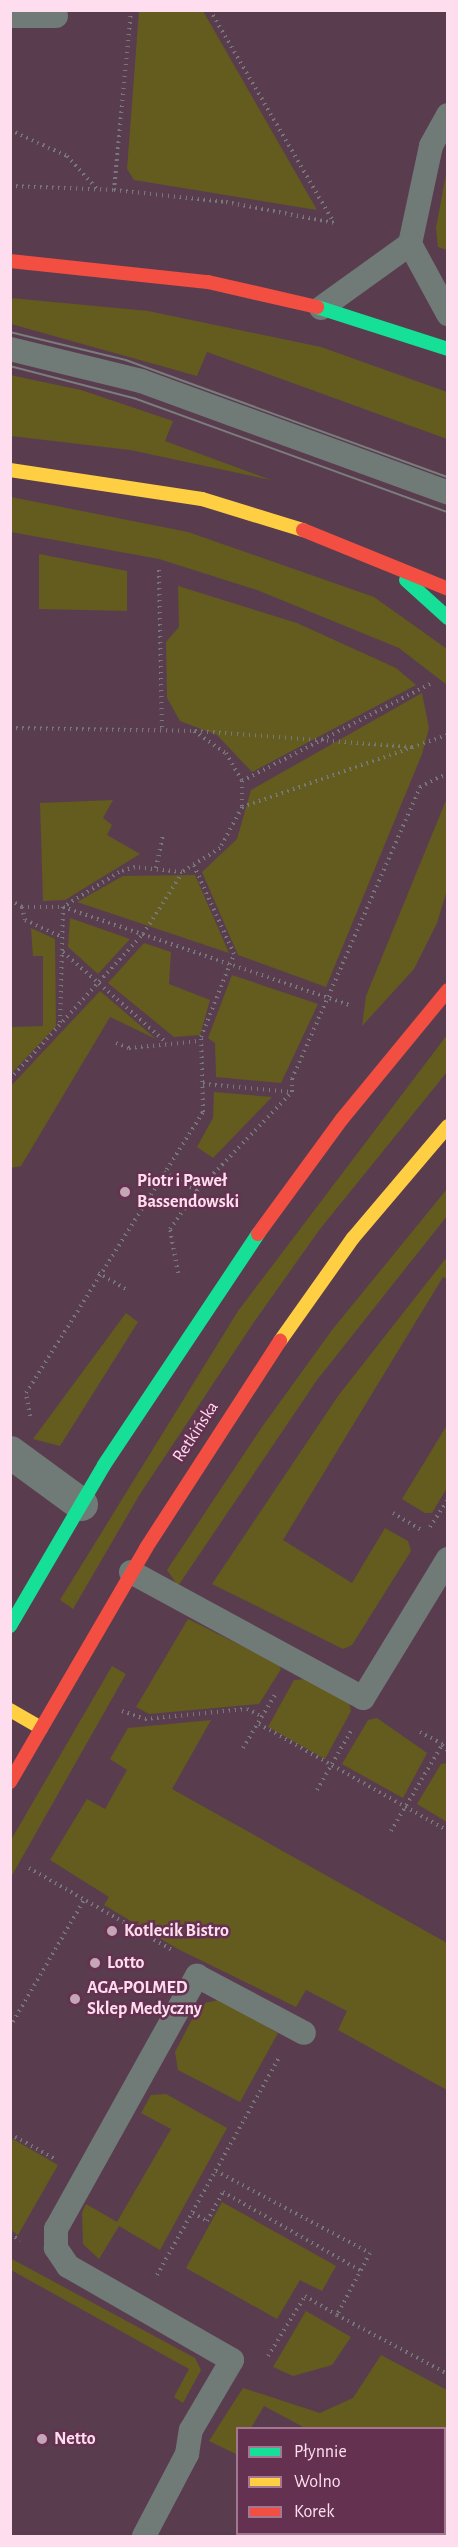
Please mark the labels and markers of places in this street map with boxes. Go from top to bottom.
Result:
place label: Piotr i Paweł Bassendowski [137,1171,239,1214]
marker: Piotr i Paweł Bassendowski [118,1185,132,1199]
place label: Kotlecik Bistro [124,1920,229,1942]
marker: Kotlecik Bistro [105,1924,119,1938]
place label: Lotto [107,1952,144,1974]
marker: Lotto [88,1956,102,1970]
place label: AGA-POLMED Sklep Medyczny [87,1978,202,2020]
marker: AGA-POLMED Sklep Medyczny [68,1992,82,2006]
place label: Netto [54,2428,96,2450]
marker: Netto [35,2432,49,2446]

